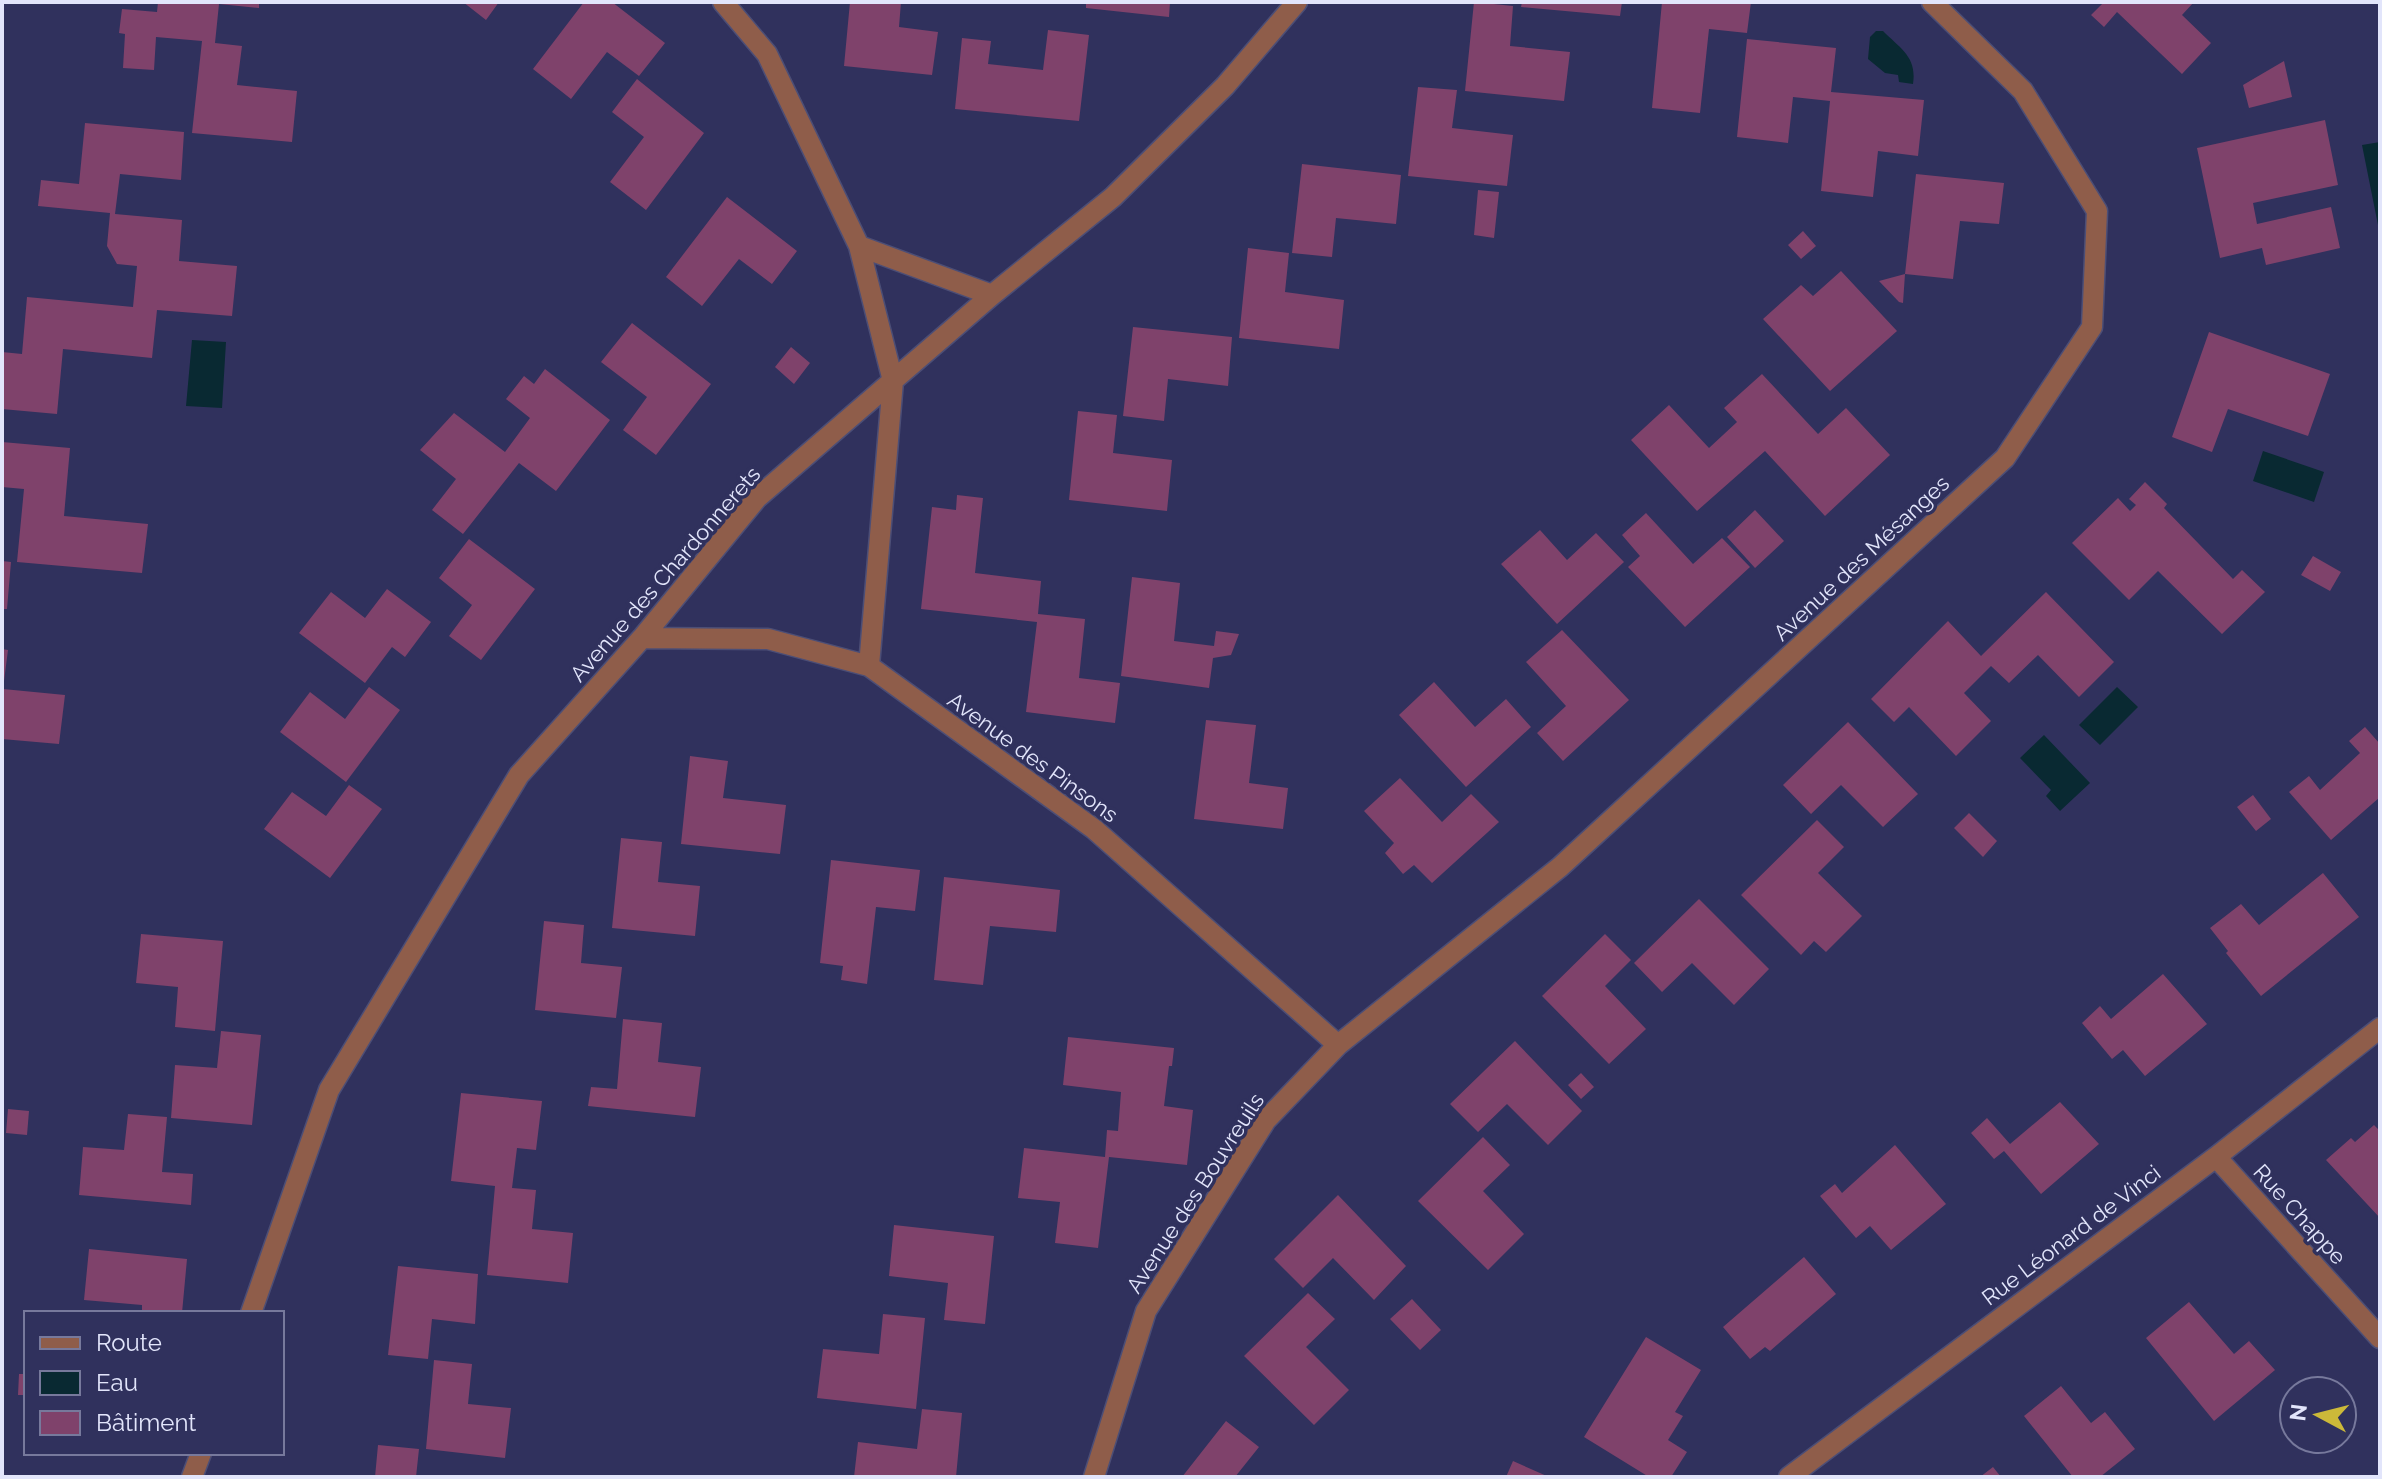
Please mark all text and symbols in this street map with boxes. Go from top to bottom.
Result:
street label: Avenue des Chardonnerets [564,461,766,687]
street label: Avenue des Mésanges [1768,470,1954,646]
street label: Avenue des Pinsons [943,686,1123,828]
street label: Avenue des Bouvreuils [1121,1088,1269,1298]
street label: Rue Léonard de Vinci [1977,1159,2165,1311]
street label: Rue Chappe [2248,1159,2352,1269]
legend [24,1311,284,1455]
text: Route [96,1328,162,1357]
text: Eau [96,1368,138,1397]
north arrow [2278,1375,2358,1455]
text: N [2284,1403,2312,1422]
text: Bâtiment [96,1408,196,1437]

